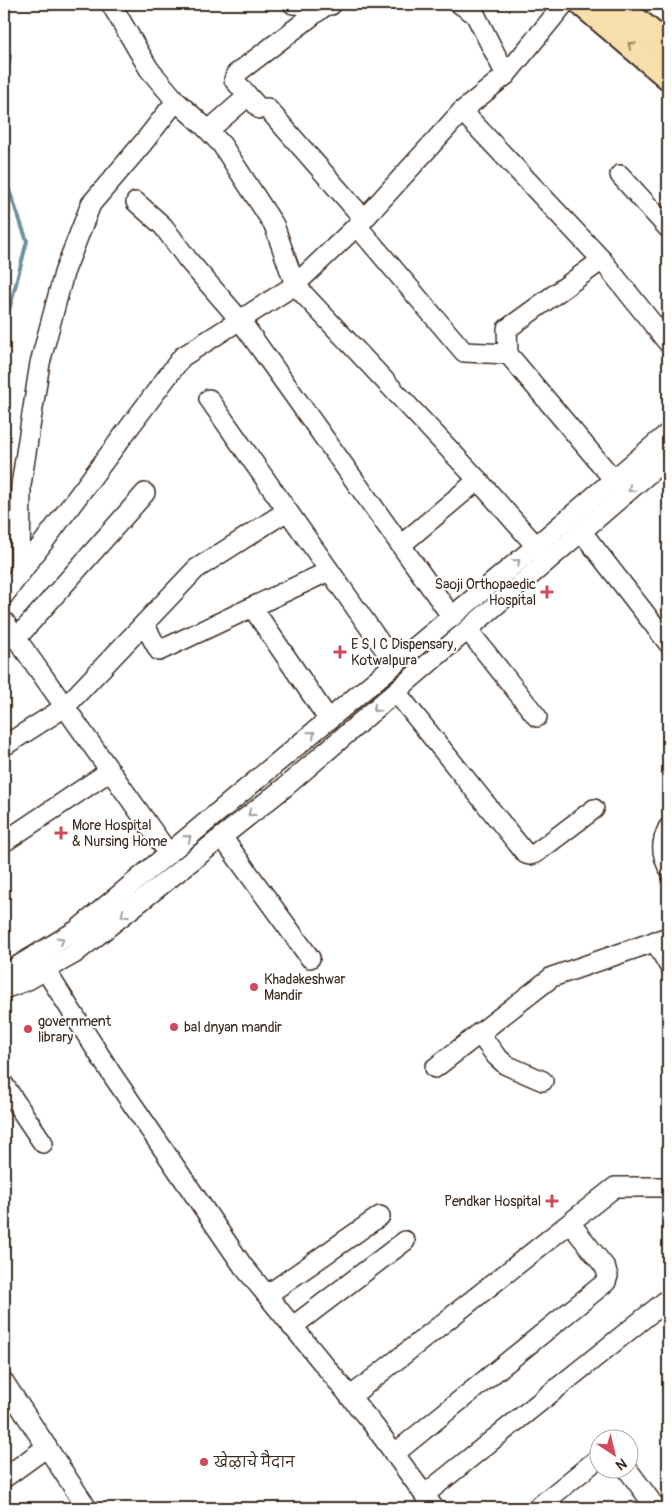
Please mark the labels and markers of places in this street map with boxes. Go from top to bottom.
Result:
place label: Saoji Orthopaedic Hospital [435,576,536,609]
marker: Saoji Orthopaedic Hospital [540,585,554,599]
place label: E S I C Dispensary, Kotwalpura [351,636,457,669]
marker: E S I C Dispensary, Kotwalpura [333,645,347,659]
place label: More Hospital & Nursing Home [72,817,167,850]
marker: More Hospital & Nursing Home [54,826,68,840]
place label: Khadakeshwar Mandir [264,971,345,1004]
marker: Khadakeshwar Mandir [248,981,260,993]
place label: government library [38,1013,112,1046]
place label: bal dnyan mandir [184,1019,282,1036]
marker: bal dnyan mandir [168,1021,180,1033]
marker: government library [22,1023,34,1035]
place label: Pendkar Hospital [444,1193,541,1210]
marker: Pendkar Hospital [545,1194,559,1208]
place label: खेऴाचे मैदान [213,1449,295,1471]
marker: खेऴाचे मैदान [198,1456,210,1468]

